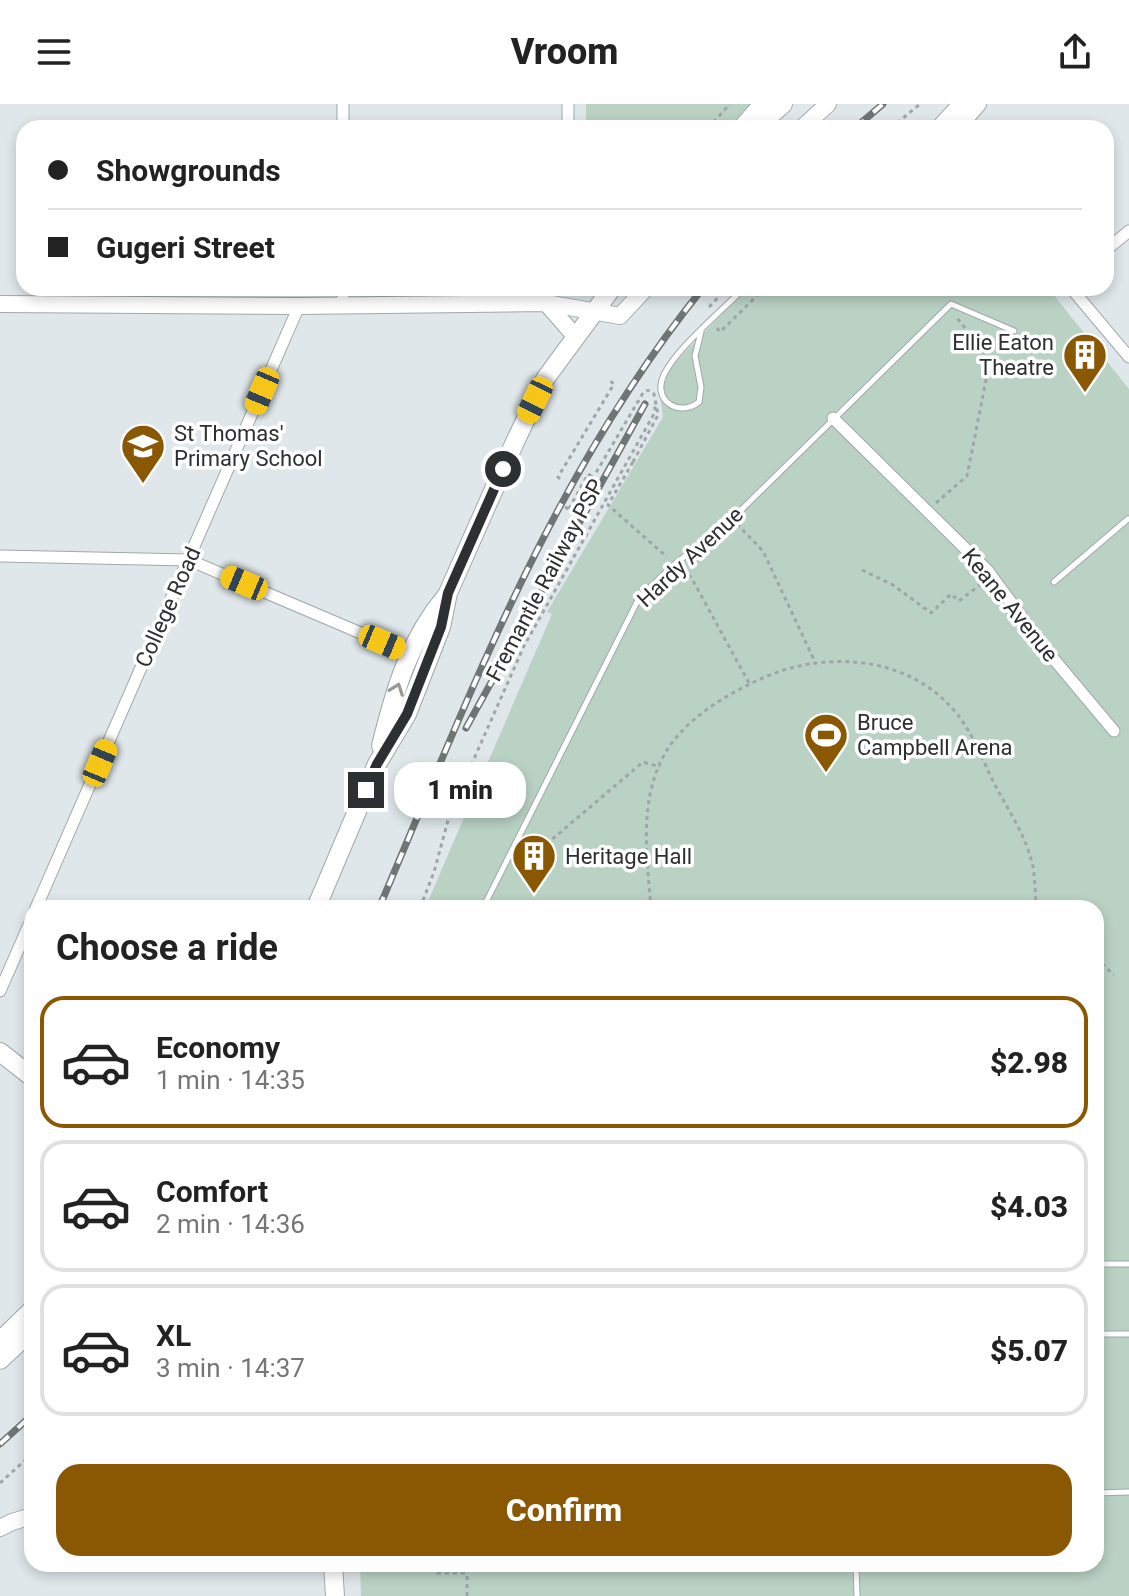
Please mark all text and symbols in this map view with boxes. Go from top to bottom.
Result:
icon: menu [32,30,76,74]
icon: share [1053,30,1097,74]
text: Vroom [511,31,618,73]
text: Showgrounds [96,153,281,188]
text: Gugeri Street [96,230,275,265]
place label: Ellie Eaton Theatre [952,330,1054,380]
building icon: Ellie Eaton Theatre [1061,331,1109,394]
car [242,364,282,418]
car [514,373,556,427]
place label: St Thomas' Primary School [174,421,323,471]
school or university icon: St Thomas' Primary School [119,422,167,485]
route start [485,451,521,487]
street label: Fremantle Railway PSP [481,475,609,685]
street label: Hardy Avenue [632,502,748,612]
street label: College Road [130,543,206,671]
street label: Keane Avenue [957,543,1063,667]
car [217,563,271,603]
car [355,622,409,662]
one-way arrow [388,682,404,696]
place label: Bruce Campbell Arena [857,710,1013,760]
sports icon: Bruce Campbell Arena [802,711,850,774]
car [80,736,120,790]
callout: 1 min [394,762,526,818]
route end [348,772,384,808]
text: 1 min [427,775,493,805]
building icon: Heritage Hall [510,832,558,895]
place label: Heritage Hall [565,844,692,869]
text: Choose a ride [56,927,278,969]
icon: car [60,1026,132,1098]
text: Economy [156,1030,280,1065]
text: $2.98 [990,1045,1068,1080]
text: 1 min · 14:35 [156,1065,305,1095]
icon: car [60,1170,132,1242]
text: Comfort [156,1174,268,1209]
text: $4.03 [990,1189,1068,1224]
text: 2 min · 14:36 [156,1209,305,1239]
icon: car [60,1314,132,1386]
text: XL [156,1318,191,1353]
text: $5.07 [990,1333,1068,1368]
text: 3 min · 14:37 [156,1353,305,1383]
button: Confirm [56,1464,1072,1556]

